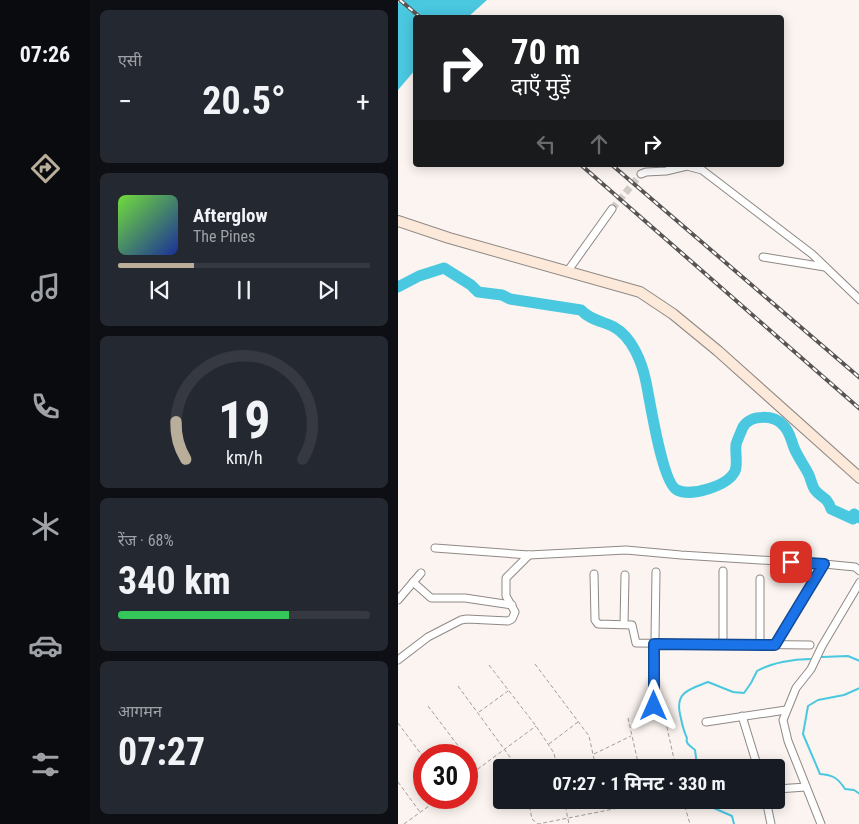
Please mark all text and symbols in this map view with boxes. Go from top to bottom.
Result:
text: 70 m [511,32,580,73]
icon: right [428,35,493,100]
text: 07:26 [20,42,70,67]
text: एसी [118,51,142,70]
text: दाएँ मुड़ें [511,74,571,99]
text: 20.5° [202,79,286,123]
text: − [118,85,132,118]
text: + [356,85,370,118]
icon: left [532,130,560,158]
icon: ahead [585,130,613,158]
icon: right [638,130,666,158]
icon: directions [28,151,63,186]
text: Afterglow [193,204,267,227]
text: The Pines [193,227,255,246]
icon: music [28,270,63,305]
icon: previous [146,276,174,304]
icon: pause [230,276,258,304]
icon: next [314,276,342,304]
icon: phone [28,389,63,424]
text: 19 [218,390,270,451]
text: km/h [226,447,262,468]
icon: climate [28,509,63,544]
text: रेंज · 68% [118,531,174,550]
pin [770,541,812,583]
icon: arrive [777,548,805,576]
text: 340 km [118,559,231,603]
icon: car [28,628,63,663]
position arrow [627,679,679,731]
text: आगमन [118,702,162,721]
text: 07:27 [118,730,205,774]
speed limit sign: 30 [413,744,478,809]
icon: filters [28,747,63,782]
text: 07:27 · 1 मिनट · 330 m [552,772,726,795]

